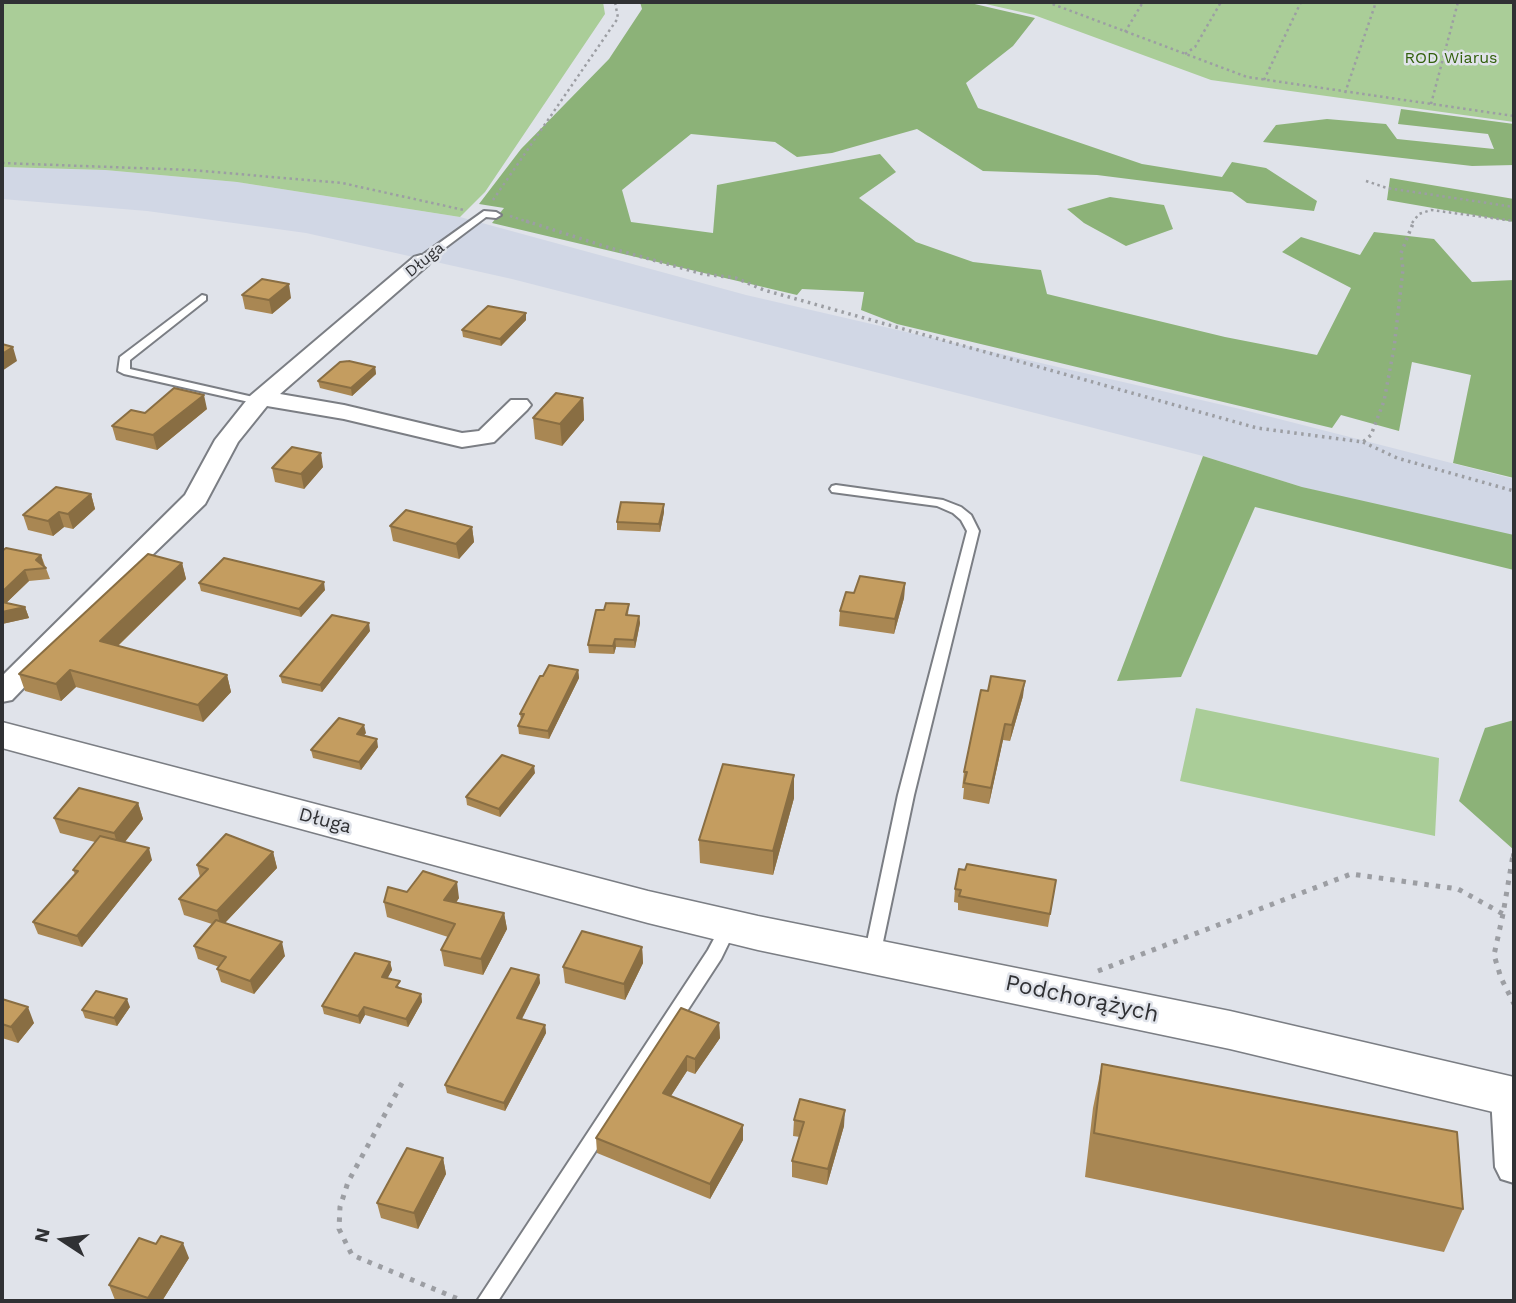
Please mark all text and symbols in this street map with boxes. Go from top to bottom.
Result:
park label: ROD Wiarus [1404,48,1498,68]
street label: Długa [402,238,448,282]
street label: Długa [296,803,354,839]
street label: Podchorążych [1003,969,1161,1029]
north arrow [28,1205,98,1275]
text: N [29,1226,55,1245]

